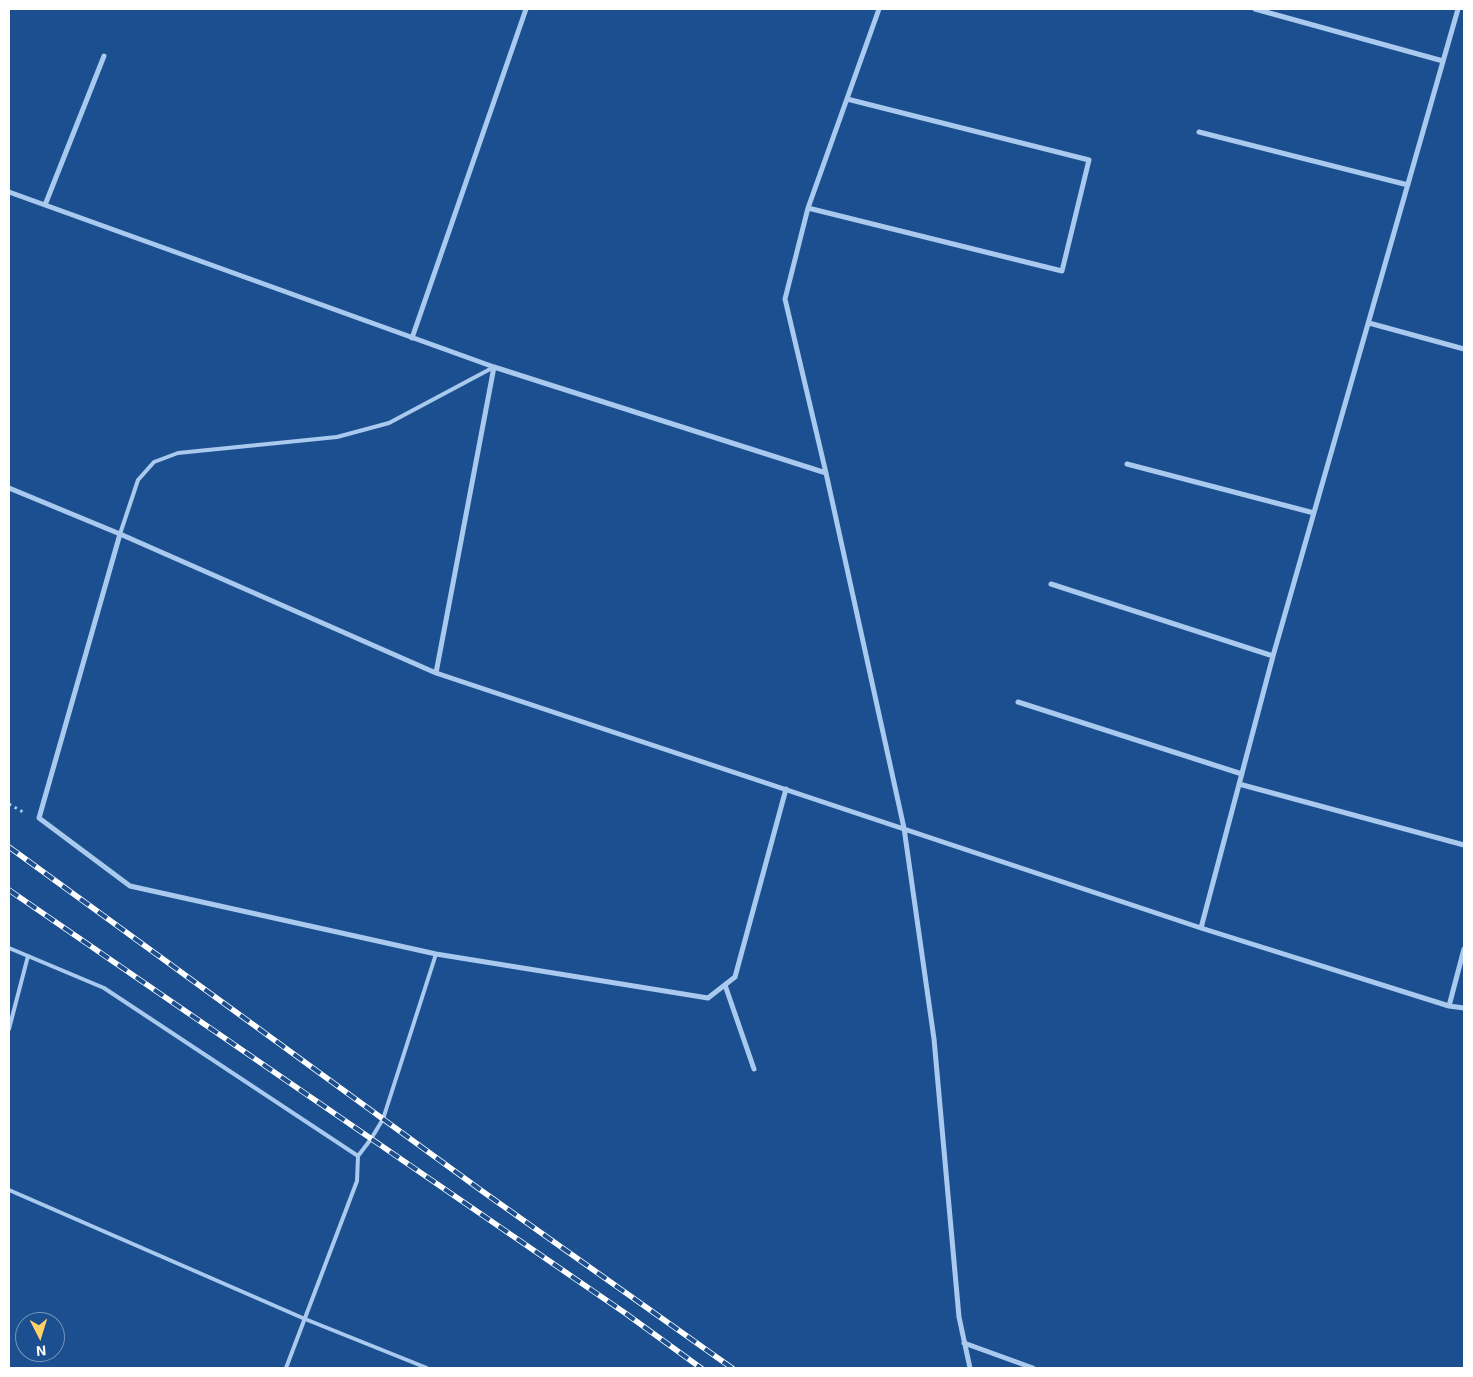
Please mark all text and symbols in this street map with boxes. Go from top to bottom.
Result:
north arrow [15,1312,65,1362]
text: N [35,1343,47,1360]

